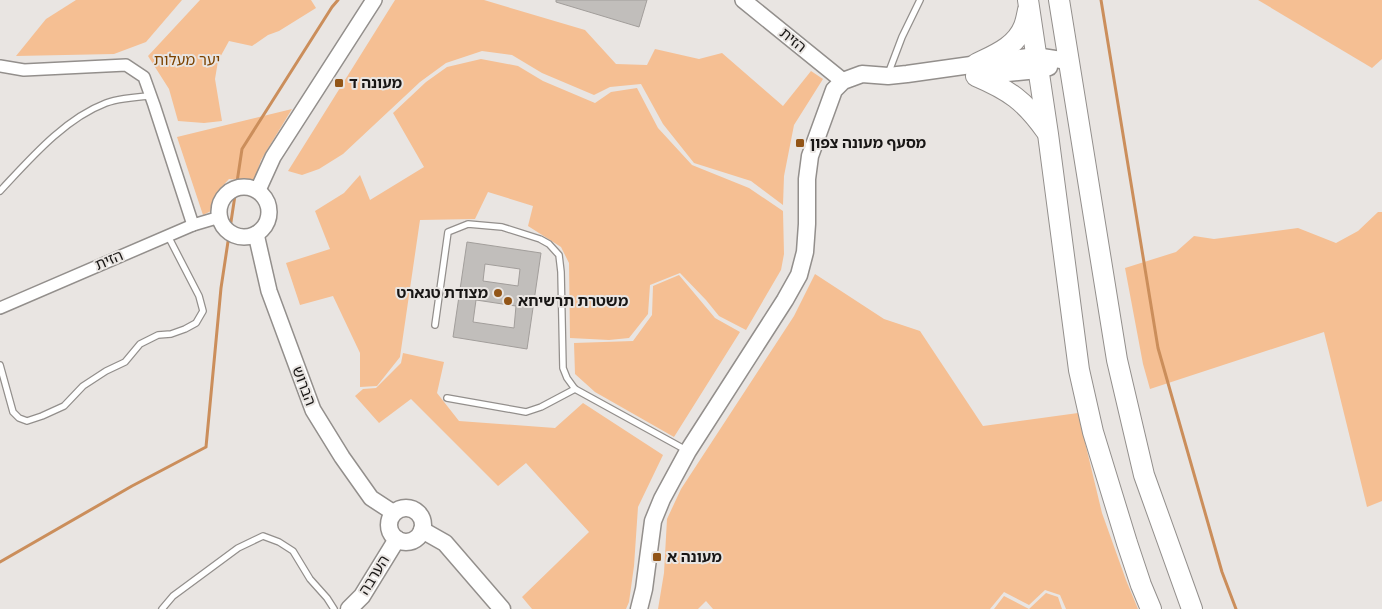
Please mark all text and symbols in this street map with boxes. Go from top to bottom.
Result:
street label: הזית [776,24,810,56]
park label: יער מעלות [154,51,220,69]
place label: מעונה ד [349,74,403,92]
marker: מעונה ד [333,77,345,89]
place label: מסעף מעונה צפון [810,134,927,152]
marker: מסעף מעונה צפון [794,137,806,149]
street label: הזית [92,246,126,274]
place label: מצודת טגארט [397,284,488,302]
marker: מצודת טגארט [492,287,504,299]
place label: משטרת תרשיחא [518,292,629,310]
marker: משטרת תרשיחא [502,295,514,307]
street label: הברוש [288,364,320,408]
place label: מעונה א [667,548,722,566]
marker: מעונה א [651,551,663,563]
street label: הערבה [355,552,393,598]

